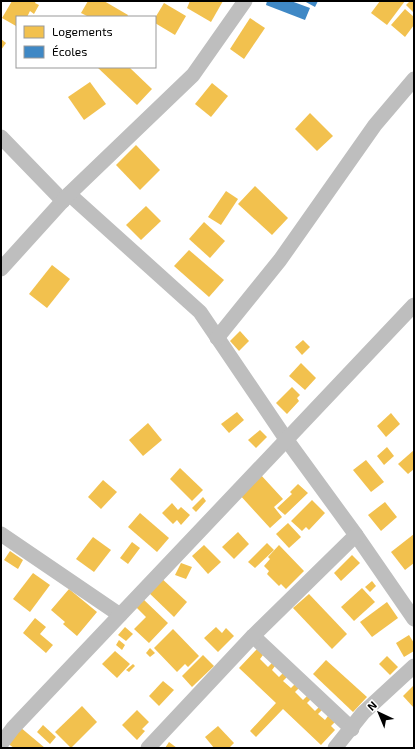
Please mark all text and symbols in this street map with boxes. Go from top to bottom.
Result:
legend [16,16,156,68]
text: Logements [52,24,113,38]
text: Écoles [52,44,87,58]
north arrow [359,693,399,733]
text: N [364,698,379,713]

